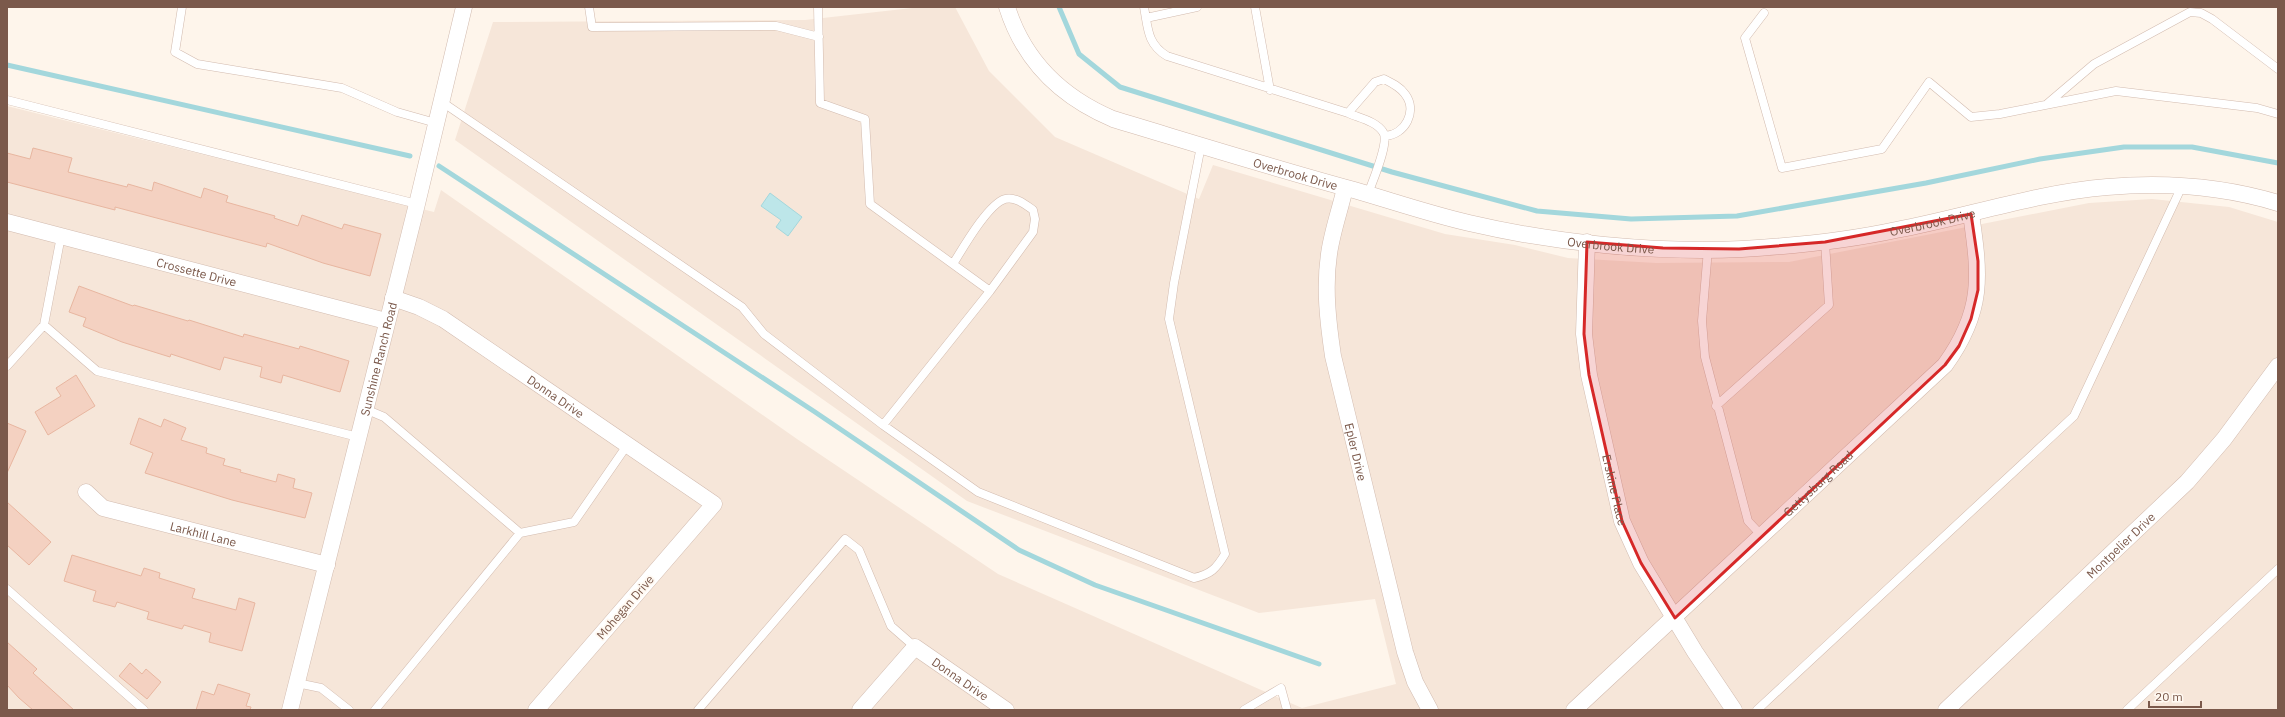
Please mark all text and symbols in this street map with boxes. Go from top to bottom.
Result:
street label: Overbrook Drive [1252,154,1340,193]
street label: Overbrook Drive [1888,205,1977,239]
street label: Overbrook Drive [1566,233,1655,256]
street label: Crossette Drive [155,254,239,289]
street label: Sunshine Ranch Road [357,300,400,417]
street label: Donna Drive [525,371,588,421]
street label: Epler Drive [1342,421,1371,483]
street label: Gettysburg Road [1780,447,1856,519]
street label: Erskine Place [1600,453,1631,528]
street label: Montpelier Drive [2083,509,2158,581]
street label: Larkhill Lane [169,518,239,549]
street label: Mohegan Drive [593,572,657,642]
street label: Donna Drive [929,654,992,704]
scale bar [2149,683,2201,709]
text: 20 m [2155,689,2183,704]

